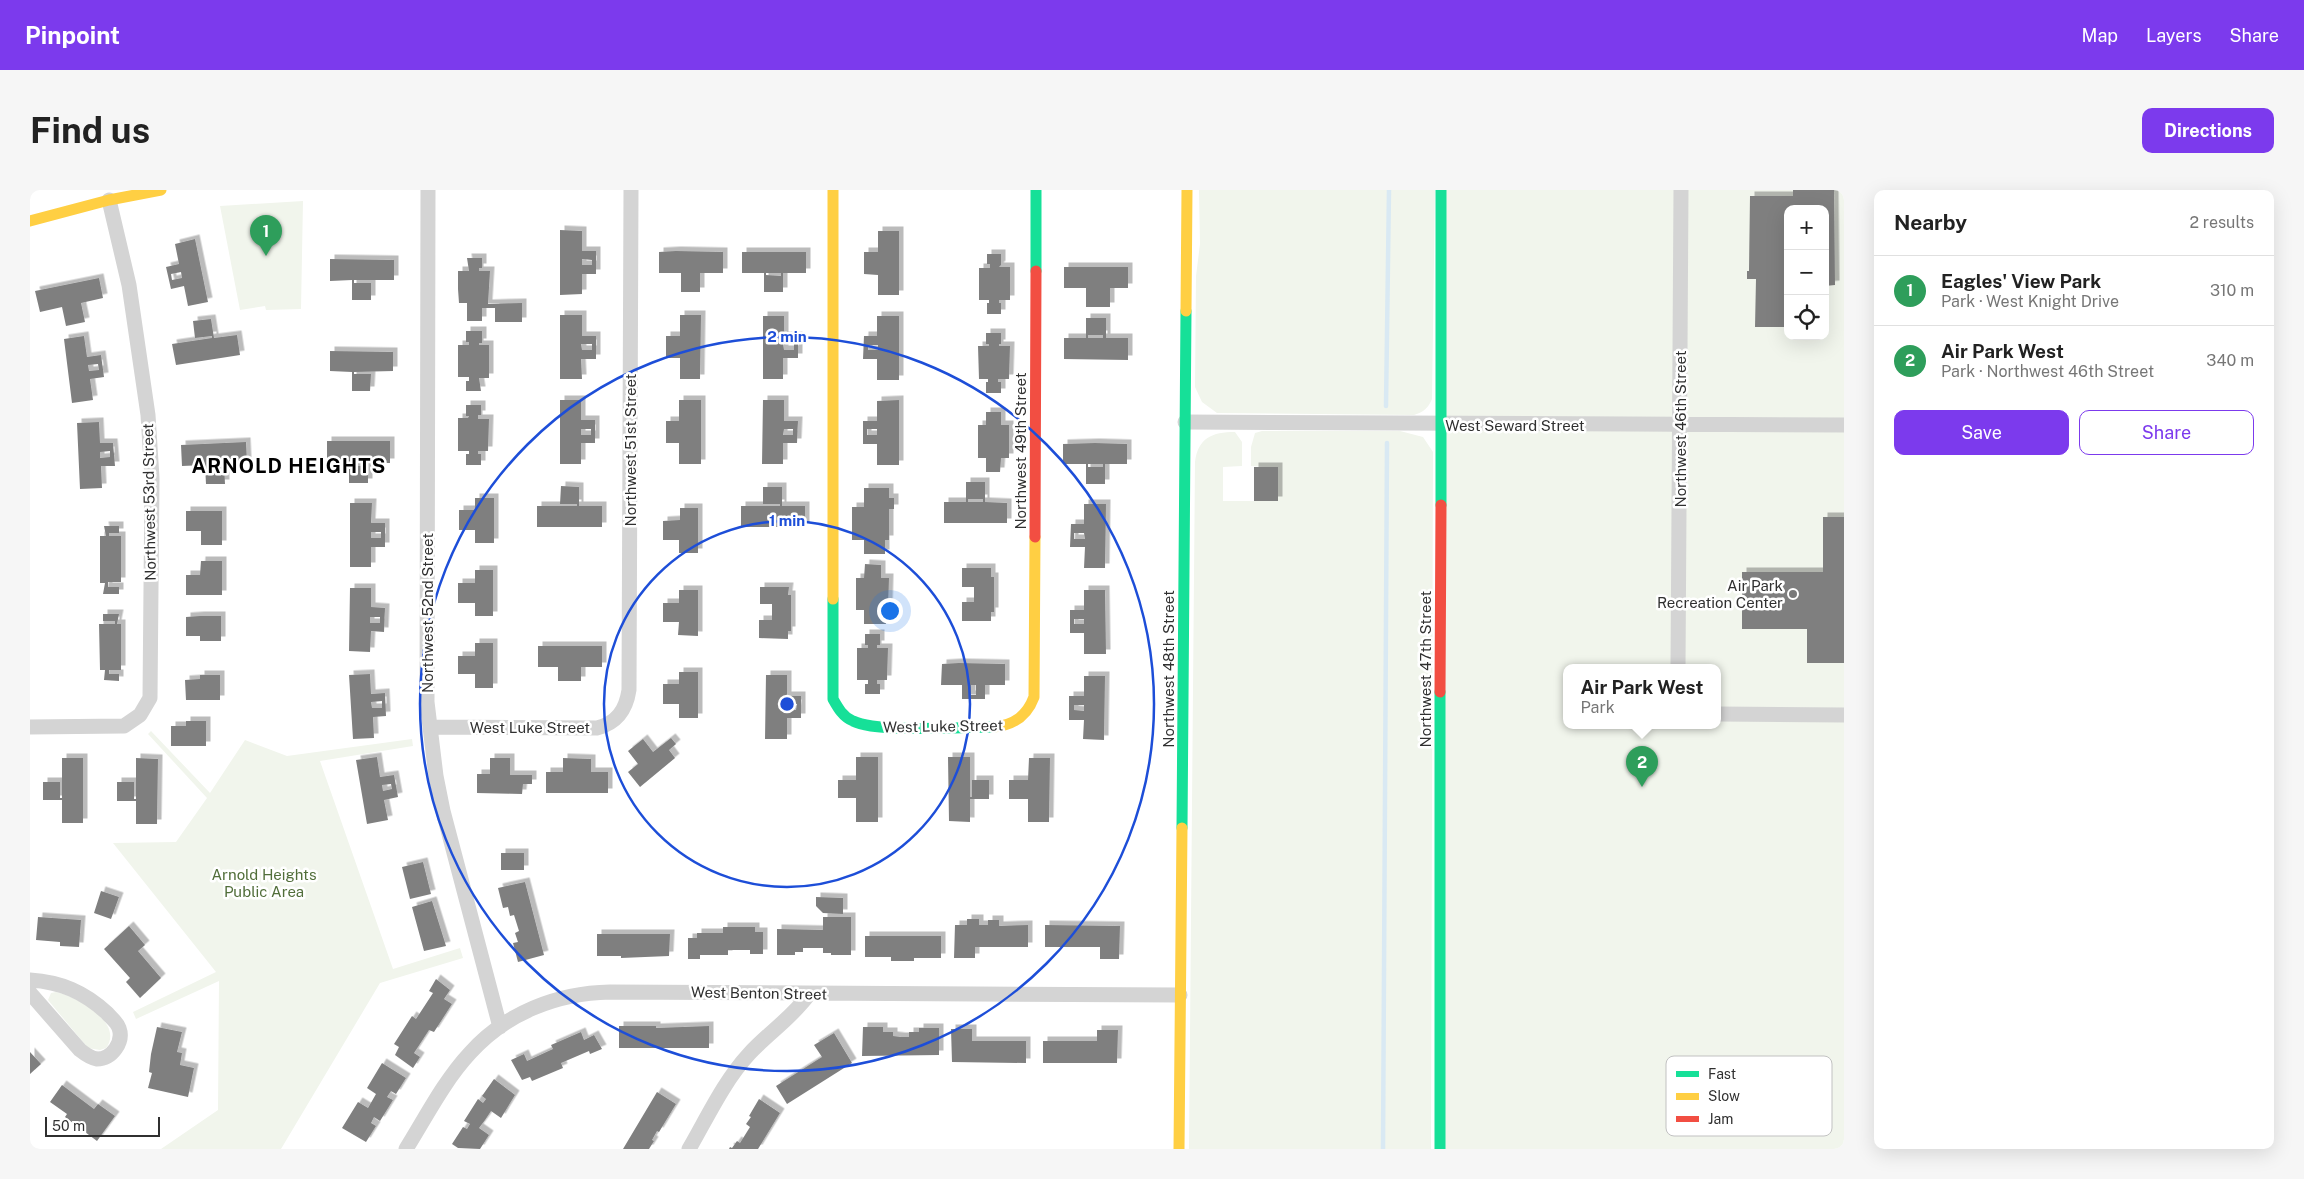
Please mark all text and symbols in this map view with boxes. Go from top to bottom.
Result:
text: Pinpoint [25,21,120,49]
text: Map [2082,25,2118,46]
text: Layers [2146,25,2202,46]
text: Share [2230,25,2279,46]
button: Directions [2142,108,2274,153]
text: Find us [30,110,150,151]
map controls [1784,205,1829,340]
button: + [1784,205,1829,250]
text: Nearby [1894,210,1967,235]
text: 2 results [2189,213,2254,232]
pin: 1 [250,215,282,256]
button: − [1784,250,1829,295]
text: Eagles' View Park [1941,270,2101,292]
text: 1 [1907,281,1913,300]
text: 310 m [2210,281,2254,300]
text: Park · West Knight Drive [1941,292,2119,311]
button: locate [1784,295,1829,340]
text: 2 min [767,328,807,345]
text: Air Park West [1941,340,2064,362]
street label: Northwest 46th Street [1672,350,1689,508]
text: 2 [1905,351,1915,370]
text: 340 m [2206,351,2254,370]
text: Park · Northwest 46th Street [1941,362,2154,381]
street label: Northwest 49th Street [1012,372,1029,530]
street label: Northwest 51st Street [622,373,639,526]
button: Save [1894,410,2069,455]
button: Share [2079,410,2254,455]
street label: West Seward Street [1445,417,1585,434]
street label: Northwest 53rd Street [139,423,159,581]
district label: ARNOLD HEIGHTS [192,454,386,478]
text: 1 min [769,512,805,529]
street label: Northwest 52nd Street [419,533,436,693]
place label: Air Park Recreation Center [1657,577,1783,611]
marker: Air Park Recreation Center [1787,588,1799,600]
street label: Northwest 48th Street [1160,590,1177,748]
street label: Northwest 47th Street [1417,590,1434,747]
your location [877,598,903,624]
popup [1563,664,1721,729]
text: Air Park West [1581,676,1703,698]
centre of rings [778,695,796,713]
text: Park [1581,698,1615,717]
street label: West Luke Street [883,716,1003,736]
street label: West Luke Street [470,719,590,736]
pin: 2 [1626,746,1658,787]
park label: Arnold Heights Public Area [211,866,317,900]
street label: West Benton Street [691,983,827,1003]
legend [1666,1056,1832,1136]
text: Fast [1708,1066,1736,1082]
text: Slow [1708,1088,1740,1104]
text: Jam [1708,1111,1733,1127]
scale bar [45,1114,160,1137]
text: 50 m [52,1118,85,1134]

